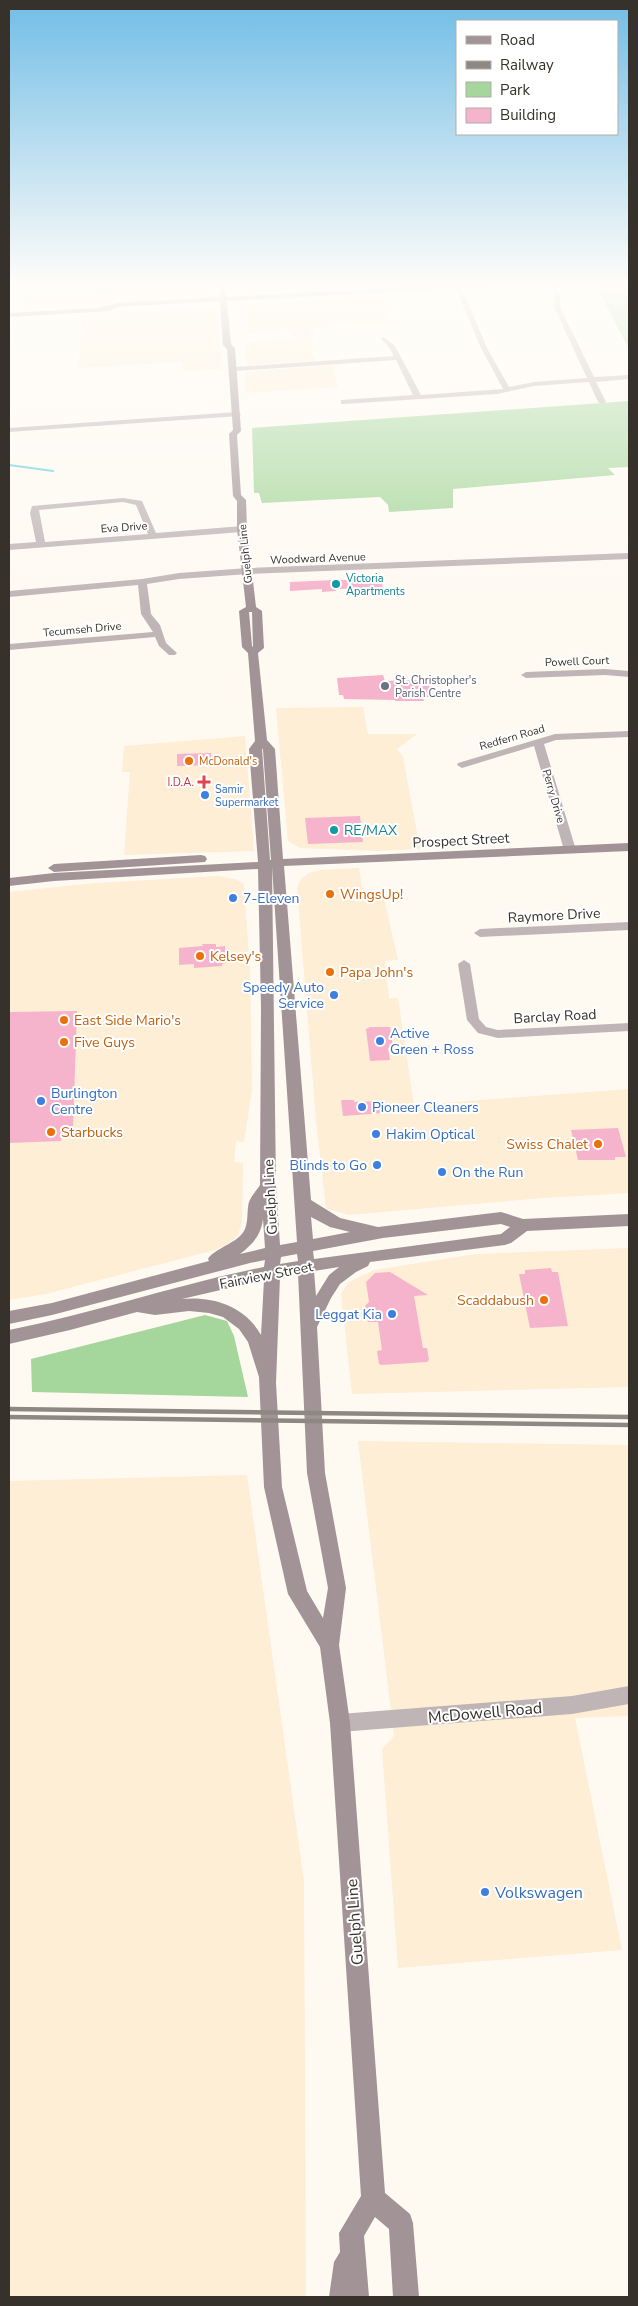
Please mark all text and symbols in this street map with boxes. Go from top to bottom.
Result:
legend [456,20,618,135]
text: Road [500,30,535,50]
text: Railway [500,55,554,75]
text: Park [500,80,530,100]
text: Building [500,105,556,125]
street label: Eva Drive [100,518,148,537]
street label: Guelph Line [235,523,256,584]
street label: Woodward Avenue [270,549,366,568]
place label: Victoria Apartments [345,571,405,599]
marker: Victoria Apartments [330,578,342,590]
street label: Tecumseh Drive [42,619,122,640]
street label: Powell Court [545,653,610,670]
place label: St. Christopher's Parish Centre [395,673,477,701]
marker: St. Christopher's Parish Centre [379,680,391,692]
street label: Redfern Road [478,721,547,754]
place label: McDonald's [199,754,257,769]
marker: McDonald's [183,755,195,767]
street label: Perry Drive [539,767,568,825]
place label: I.D.A. [167,775,194,790]
marker: I.D.A. [198,776,210,788]
place label: Samir Supermarket [215,782,279,810]
marker: Samir Supermarket [199,789,211,801]
place label: RE/MAX [344,821,397,840]
marker: RE/MAX [328,824,340,836]
street label: Prospect Street [412,828,510,853]
place label: WingsUp! [340,885,403,904]
marker: WingsUp! [324,888,336,900]
place label: 7-Eleven [243,889,299,908]
marker: 7-Eleven [227,892,239,904]
street label: Raymore Drive [507,904,601,927]
place label: Kelsey's [210,947,261,966]
marker: Kelsey's [194,950,206,962]
place label: Papa John's [340,963,413,982]
marker: Papa John's [324,966,336,978]
place label: Speedy Auto Service [243,978,324,1013]
marker: Speedy Auto Service [328,989,340,1001]
street label: Barclay Road [513,1005,597,1028]
place label: East Side Mario's [74,1011,181,1030]
marker: East Side Mario's [58,1014,70,1026]
place label: Active Green + Ross [390,1024,474,1059]
place label: Five Guys [74,1033,135,1052]
marker: Active Green + Ross [374,1035,386,1047]
marker: Five Guys [58,1036,70,1048]
place label: Burlington Centre [51,1084,117,1119]
marker: Burlington Centre [35,1095,47,1107]
place label: Pioneer Cleaners [372,1098,479,1117]
marker: Pioneer Cleaners [356,1101,368,1113]
place label: Starbucks [61,1123,123,1142]
place label: Hakim Optical [386,1125,476,1144]
marker: Starbucks [45,1126,57,1138]
marker: Hakim Optical [370,1128,382,1140]
place label: Swiss Chalet [506,1135,588,1154]
marker: Swiss Chalet [592,1138,604,1150]
place label: Blinds to Go [290,1156,367,1175]
street label: Guelph Line [259,1159,282,1235]
marker: Blinds to Go [371,1159,383,1171]
place label: On the Run [452,1163,523,1182]
marker: On the Run [436,1166,448,1178]
street label: Fairview Street [218,1257,315,1294]
place label: Scaddabush [457,1291,534,1310]
marker: Scaddabush [538,1294,550,1306]
place label: Leggat Kia [315,1305,382,1324]
marker: Leggat Kia [386,1308,398,1320]
street label: McDowell Road [427,1697,543,1729]
street label: Guelph Line [341,1878,369,1966]
place label: Volkswagen [494,1882,583,1904]
marker: Volkswagen [479,1886,491,1898]

